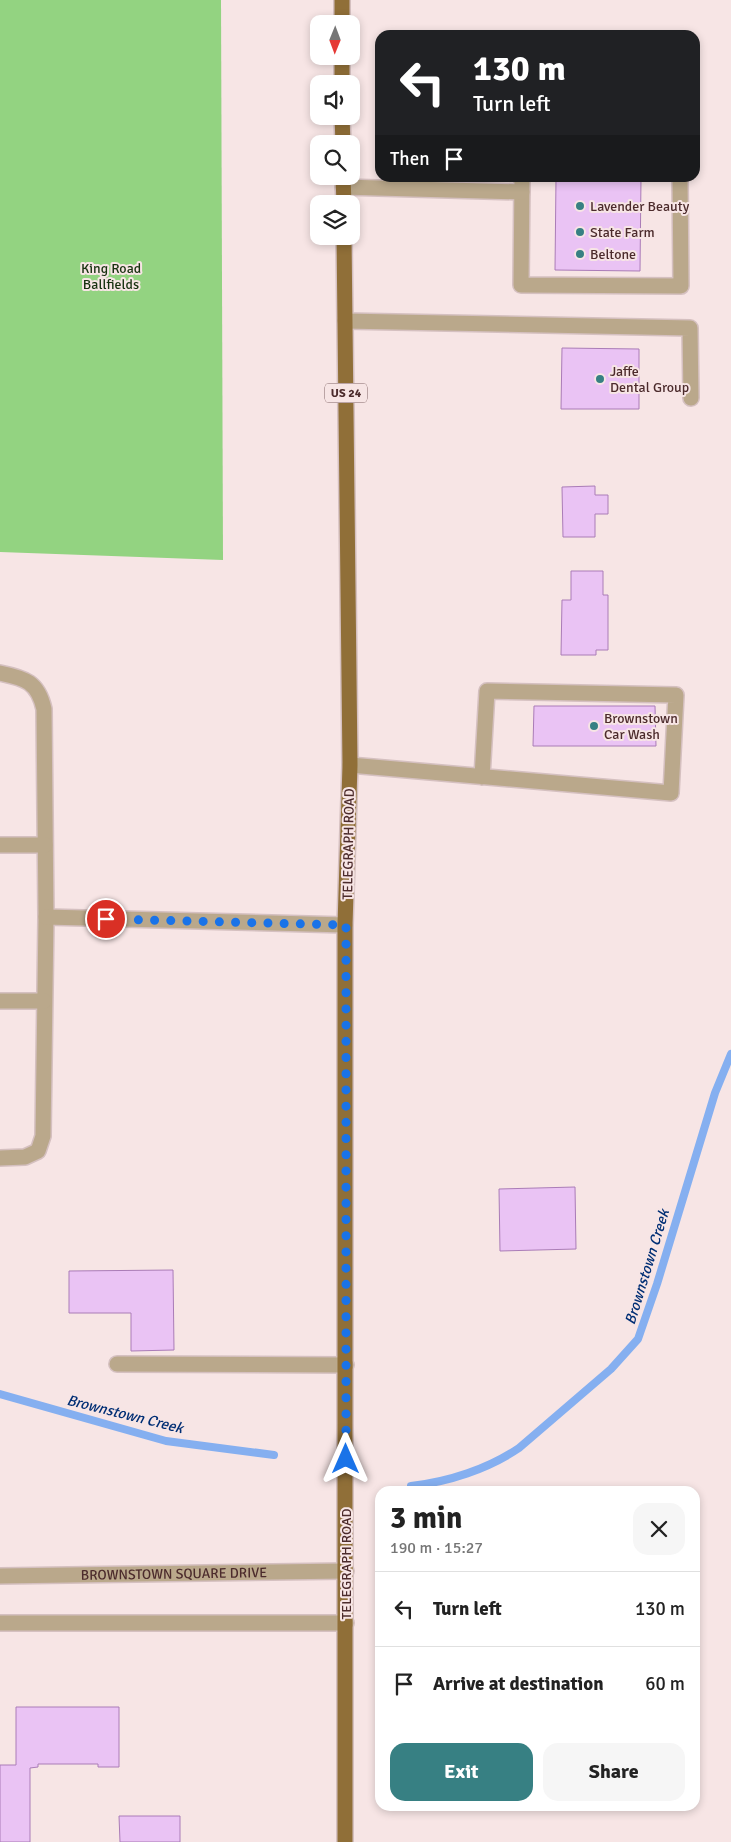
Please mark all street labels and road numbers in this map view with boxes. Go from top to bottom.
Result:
road number: US 24 [325,383,367,402]
street label: TELEGRAPH ROAD [339,788,358,900]
street label: TELEGRAPH ROAD [338,1508,355,1620]
street label: BROWNSTOWN SQUARE DRIVE [81,1564,267,1584]

